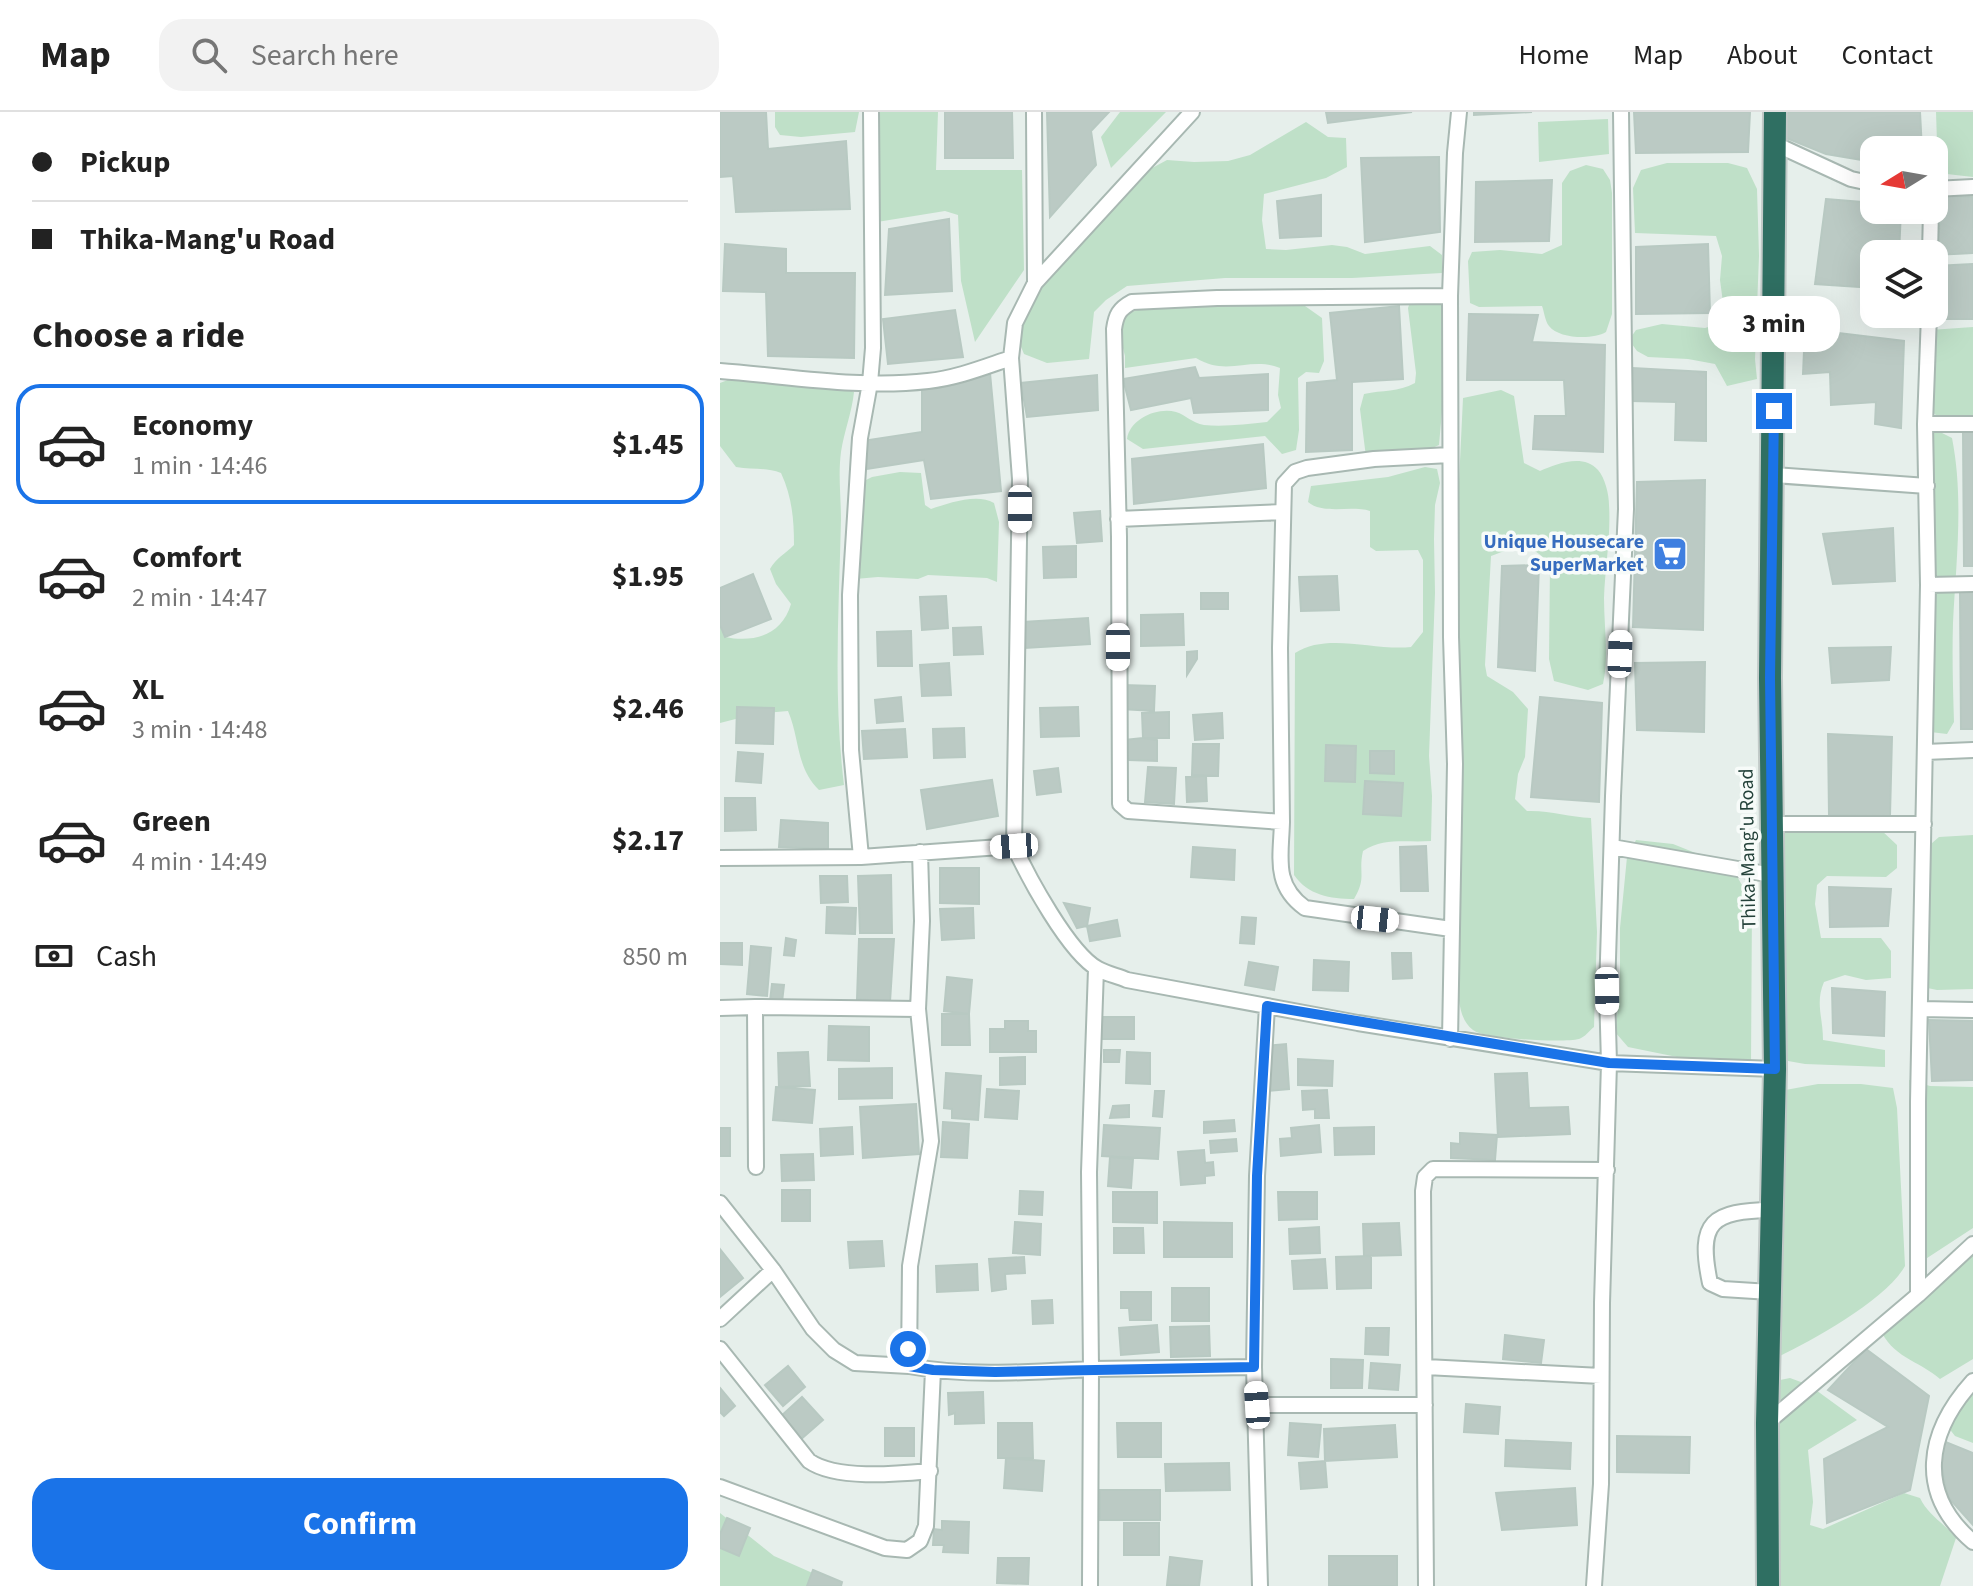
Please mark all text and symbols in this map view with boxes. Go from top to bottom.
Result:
search box [159,19,719,91]
text: Map [40,28,111,82]
icon: search [187,33,231,77]
text: Search here [251,34,399,77]
text: Home [1518,35,1589,75]
text: Map [1633,35,1683,75]
text: About [1727,35,1798,75]
text: Contact [1842,35,1933,75]
north arrow [1860,136,1948,224]
map controls [1860,136,1948,328]
text: Pickup [80,141,170,184]
text: Thika-Mang'u Road [80,218,335,261]
button: layers [1860,240,1948,328]
callout: 3 min [1708,295,1840,351]
text: 3 min [1742,305,1806,342]
text: Choose a ride [32,310,245,361]
route end [1756,393,1792,429]
text: Economy [132,404,253,447]
icon: car [36,408,108,480]
text: $1.45 [612,423,684,466]
text: 1 min · 14:46 [132,447,267,484]
car [1008,485,1032,533]
place label: Unique Housecare SuperMarket [1484,528,1644,579]
supermarket icon: Unique Housecare SuperMarket [1651,535,1689,573]
text: Comfort [132,536,242,579]
icon: car [36,540,108,612]
text: $1.95 [612,555,684,598]
text: 2 min · 14:47 [132,579,267,616]
car [1106,623,1130,671]
car [1607,630,1633,678]
text: XL [132,668,165,711]
icon: car [36,672,108,744]
text: $2.46 [612,687,684,730]
text: 3 min · 14:48 [132,711,267,748]
street label: Thika-Mang'u Road [1733,768,1763,930]
text: Green [132,800,211,843]
icon: car [36,804,108,876]
text: $2.17 [612,819,684,862]
car [989,832,1039,860]
text: 4 min · 14:49 [132,843,267,880]
car [1350,905,1400,933]
icon: cash [32,934,76,978]
text: Cash [96,935,157,978]
text: 850 m [622,938,688,975]
car [1595,967,1619,1015]
route start [890,1331,926,1367]
car [1243,1380,1271,1430]
button: Confirm [32,1478,688,1570]

